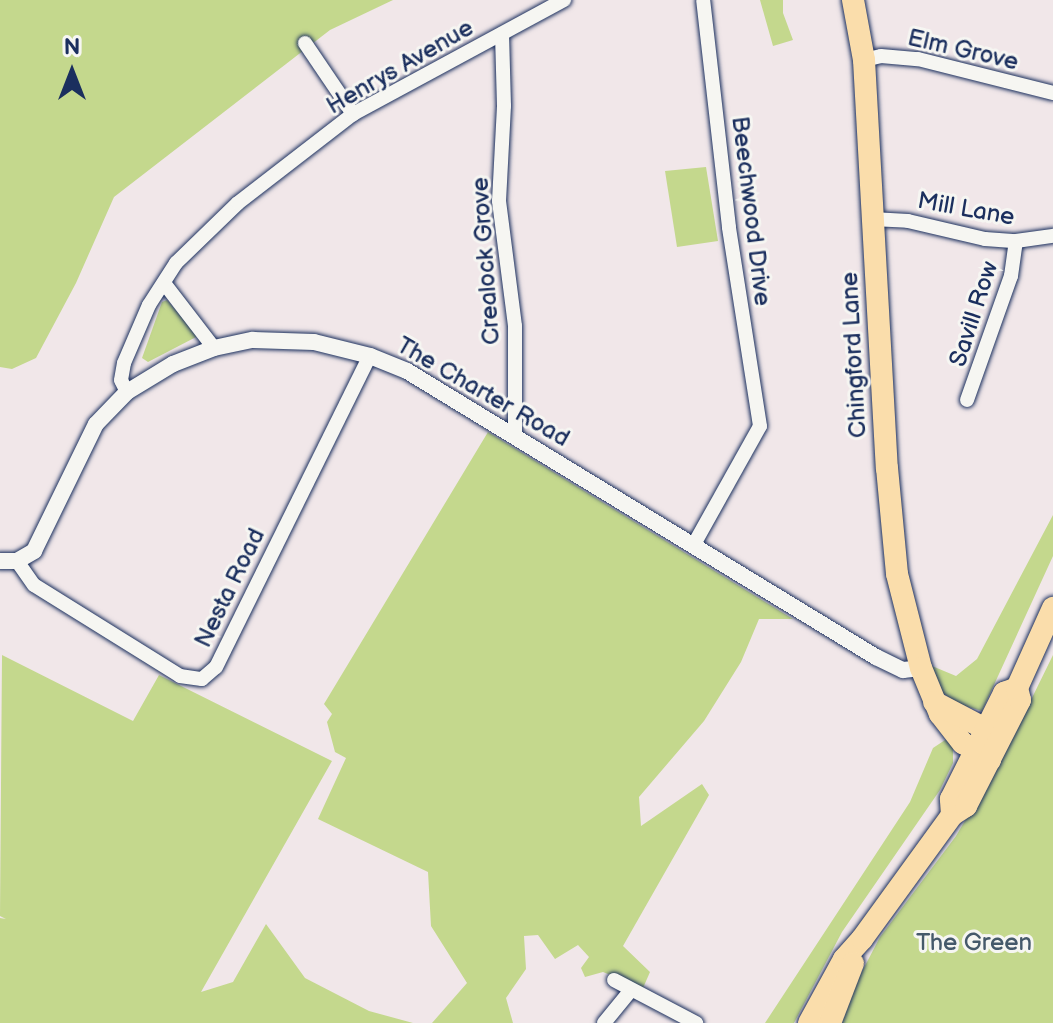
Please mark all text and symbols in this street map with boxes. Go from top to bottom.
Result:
street label: Henrys Avenue [321,13,479,121]
street label: Elm Grove [905,23,1021,77]
north arrow [32,32,112,112]
text: N [64,34,80,61]
street label: Beechwood Drive [725,115,777,307]
street label: Crealock Grove [466,176,506,346]
street label: Mill Lane [915,186,1017,232]
street label: Savill Row [943,258,1005,370]
street label: Chingford Lane [835,271,873,439]
street label: The Charter Road [392,331,574,453]
street label: Nesta Road [189,524,271,652]
park label: The Green [916,929,1032,957]

